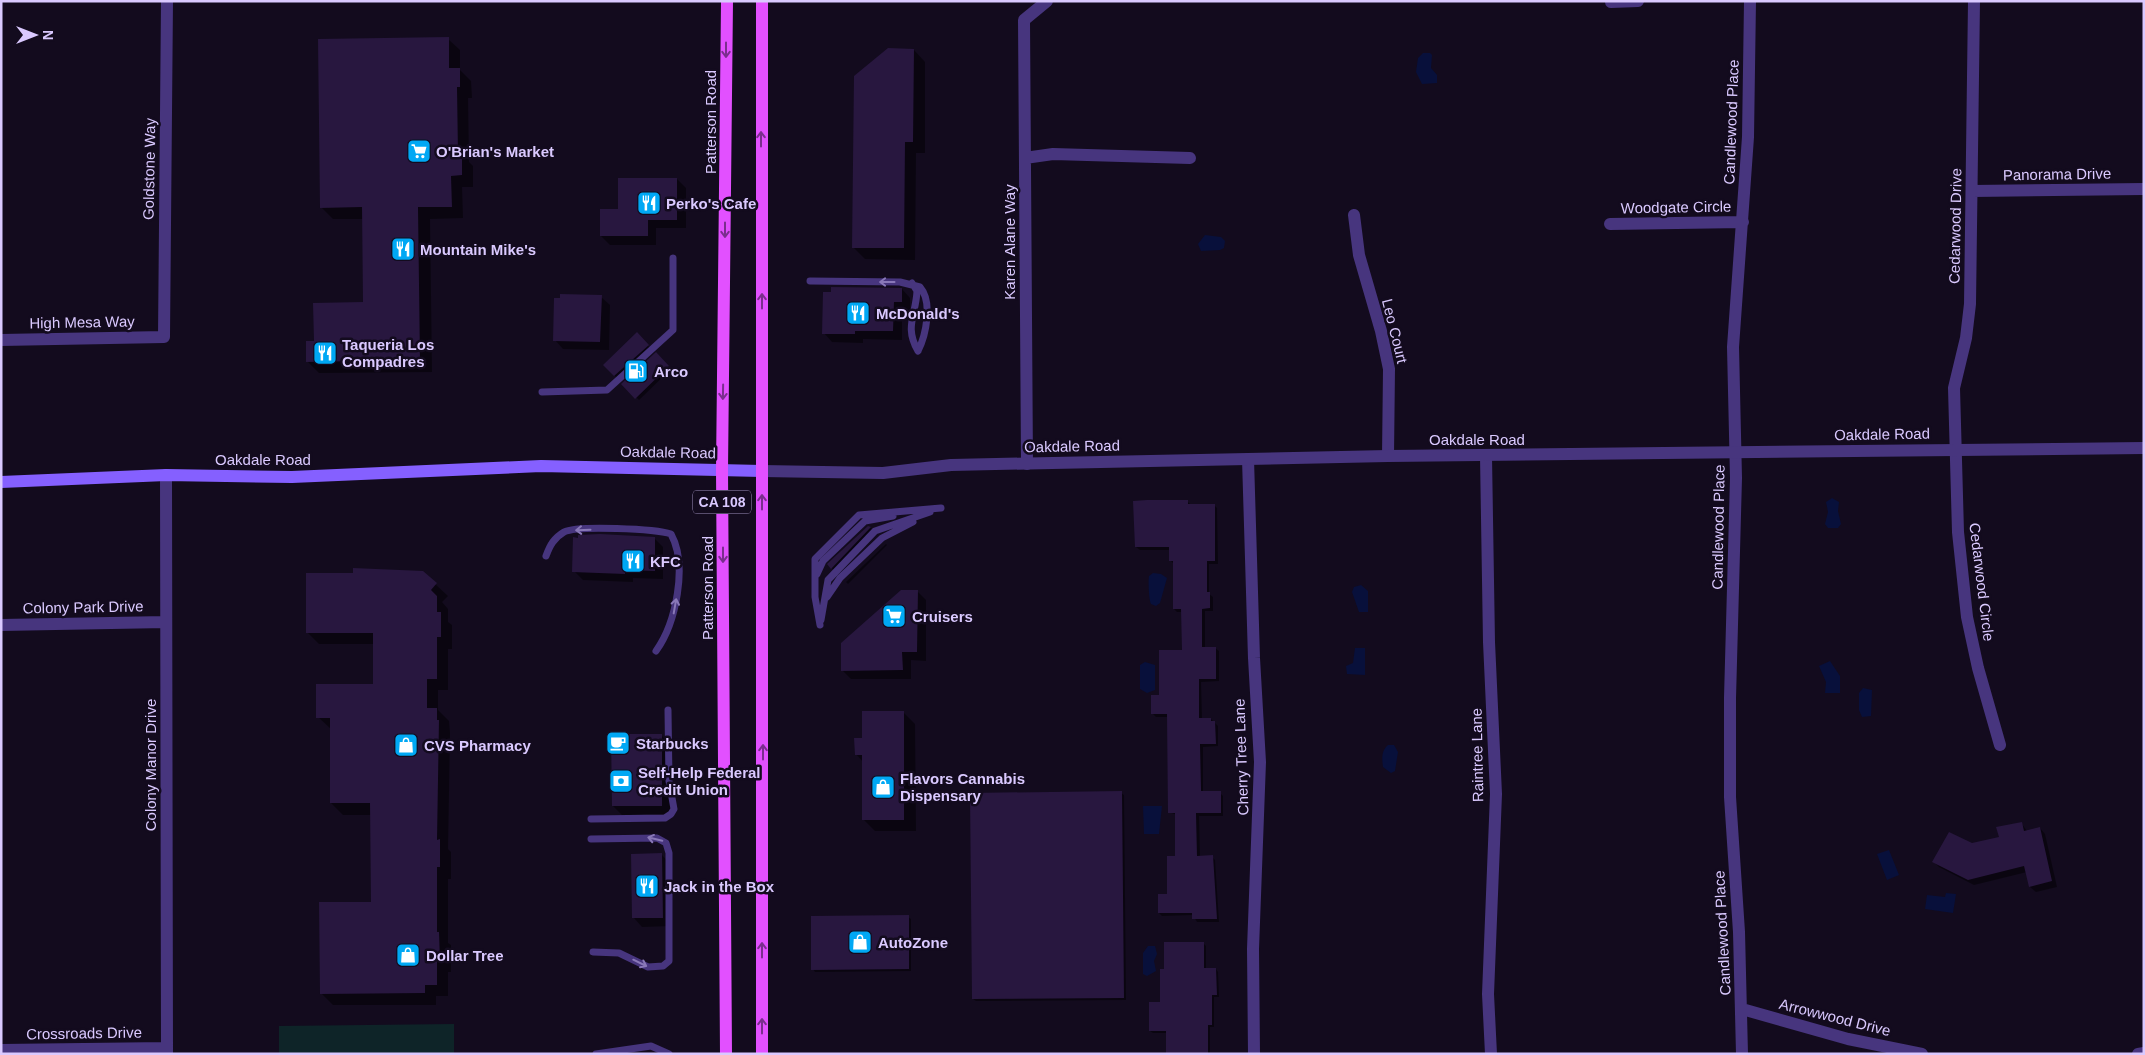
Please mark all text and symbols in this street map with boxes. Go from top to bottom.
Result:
north arrow [10,10,60,60]
text: N [40,30,56,40]
one-way arrow [721,42,731,58]
street label: Candlewood Place [1720,59,1742,185]
street label: Patterson Road [702,70,719,174]
street label: Goldstone Way [140,117,158,220]
one-way arrow [756,131,766,148]
supermarket icon: O'Brian's Market [406,138,432,164]
place label: O'Brian's Market [436,143,554,160]
street label: Panorama Drive [2003,165,2111,183]
street label: Cedarwood Drive [1945,168,1965,284]
street label: Karen Alane Way [1001,184,1018,300]
restaurant icon: Perko's Cafe [636,190,662,216]
place label: Perko's Cafe [666,195,756,212]
street label: Woodgate Circle [1621,198,1731,216]
one-way arrow [720,222,730,238]
restaurant icon: Mountain Mike's [390,236,416,262]
place label: Mountain Mike's [420,241,536,258]
one-way arrow [879,277,896,287]
one-way arrow [757,294,767,310]
street label: Leo Court [1379,297,1411,366]
restaurant icon: McDonald's [845,300,871,326]
place label: McDonald's [876,305,960,322]
street label: High Mesa Way [29,313,135,331]
place label: Taqueria Los Compadres [342,336,434,370]
restaurant icon: Taqueria Los Compadres [312,340,338,366]
fuel station icon: Arco [623,358,649,384]
place label: Arco [654,363,688,380]
one-way arrow [718,384,728,400]
street label: Oakdale Road [1834,425,1930,443]
street label: Oakdale Road [1429,431,1525,448]
street label: Oakdale Road [1024,437,1120,455]
street label: Oakdale Road [620,443,716,461]
street label: Oakdale Road [215,451,311,468]
street label: Candlewood Place [1708,464,1728,590]
road number: CA 108 [693,491,751,514]
one-way arrow [757,495,767,511]
street label: Cedarwood Circle [1966,522,1998,642]
one-way arrow [575,525,591,534]
street label: Patterson Road [699,536,716,640]
one-way arrow [718,546,728,563]
restaurant icon: KFC [620,548,646,574]
place label: KFC [650,553,681,570]
street label: Colony Park Drive [22,597,144,617]
one-way arrow [671,599,680,615]
supermarket icon: Cruisers [881,603,907,629]
place label: Cruisers [912,608,973,625]
street label: Cherry Tree Lane [1230,698,1252,816]
street label: Colony Manor Drive [142,699,159,831]
street label: Raintree Lane [1468,708,1486,802]
cafe icon: Starbucks [605,730,631,756]
shop icon: CVS Pharmacy [393,732,419,758]
place label: Starbucks [636,735,709,752]
place label: CVS Pharmacy [424,737,531,754]
one-way arrow [758,745,768,761]
place label: Self-Help Federal Credit Union [638,764,761,798]
bank icon: Self-Help Federal Credit Union [608,768,634,794]
place label: Flavors Cannabis Dispensary [900,770,1025,804]
shop icon: Flavors Cannabis Dispensary [870,774,896,800]
one-way arrow [648,834,664,844]
street label: Candlewood Place [1710,870,1734,996]
restaurant icon: Jack in the Box [634,873,660,899]
place label: Jack in the Box [664,878,775,895]
shop icon: AutoZone [847,929,873,955]
place label: AutoZone [878,934,948,951]
shop icon: Dollar Tree [395,942,421,968]
one-way arrow [757,942,767,958]
place label: Dollar Tree [426,947,504,964]
one-way arrow [632,958,647,968]
street label: Arrowwood Drive [1778,995,1892,1039]
one-way arrow [757,1018,767,1034]
street label: Crossroads Drive [26,1023,142,1043]

